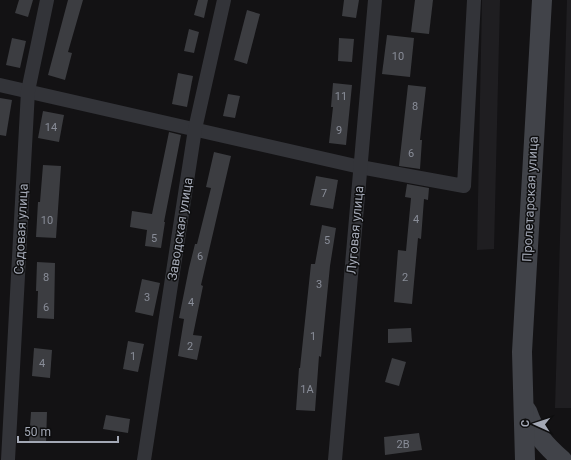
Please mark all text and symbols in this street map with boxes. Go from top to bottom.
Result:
house number: 10 [392,50,404,63]
house number: 11 [335,90,347,103]
house number: 8 [412,100,418,113]
house number: 14 [45,121,57,134]
house number: 9 [336,124,342,137]
street label: Пролетарская улица [519,136,541,262]
house number: 6 [408,147,414,160]
street label: Заводская улица [164,176,196,282]
street label: Садовая улица [11,183,31,275]
street label: Луговая улица [344,185,366,275]
house number: 7 [321,187,327,200]
house number: 4 [413,213,419,226]
house number: 10 [41,214,53,227]
house number: 5 [151,232,157,245]
house number: 5 [324,234,330,247]
house number: 6 [197,250,203,263]
house number: 8 [43,271,49,284]
house number: 2 [402,271,408,284]
house number: 3 [316,278,322,291]
house number: 3 [144,291,150,304]
house number: 4 [188,296,194,309]
house number: 6 [43,301,49,314]
house number: 1 [310,330,316,343]
house number: 2 [187,340,193,353]
house number: 1 [130,350,136,363]
house number: 4 [39,357,45,370]
house number: 1А [300,383,315,396]
north arrow [515,404,555,444]
scale bar [18,418,118,444]
text: С [519,420,532,427]
text: 50 m [24,425,51,439]
house number: 2В [396,438,410,451]

